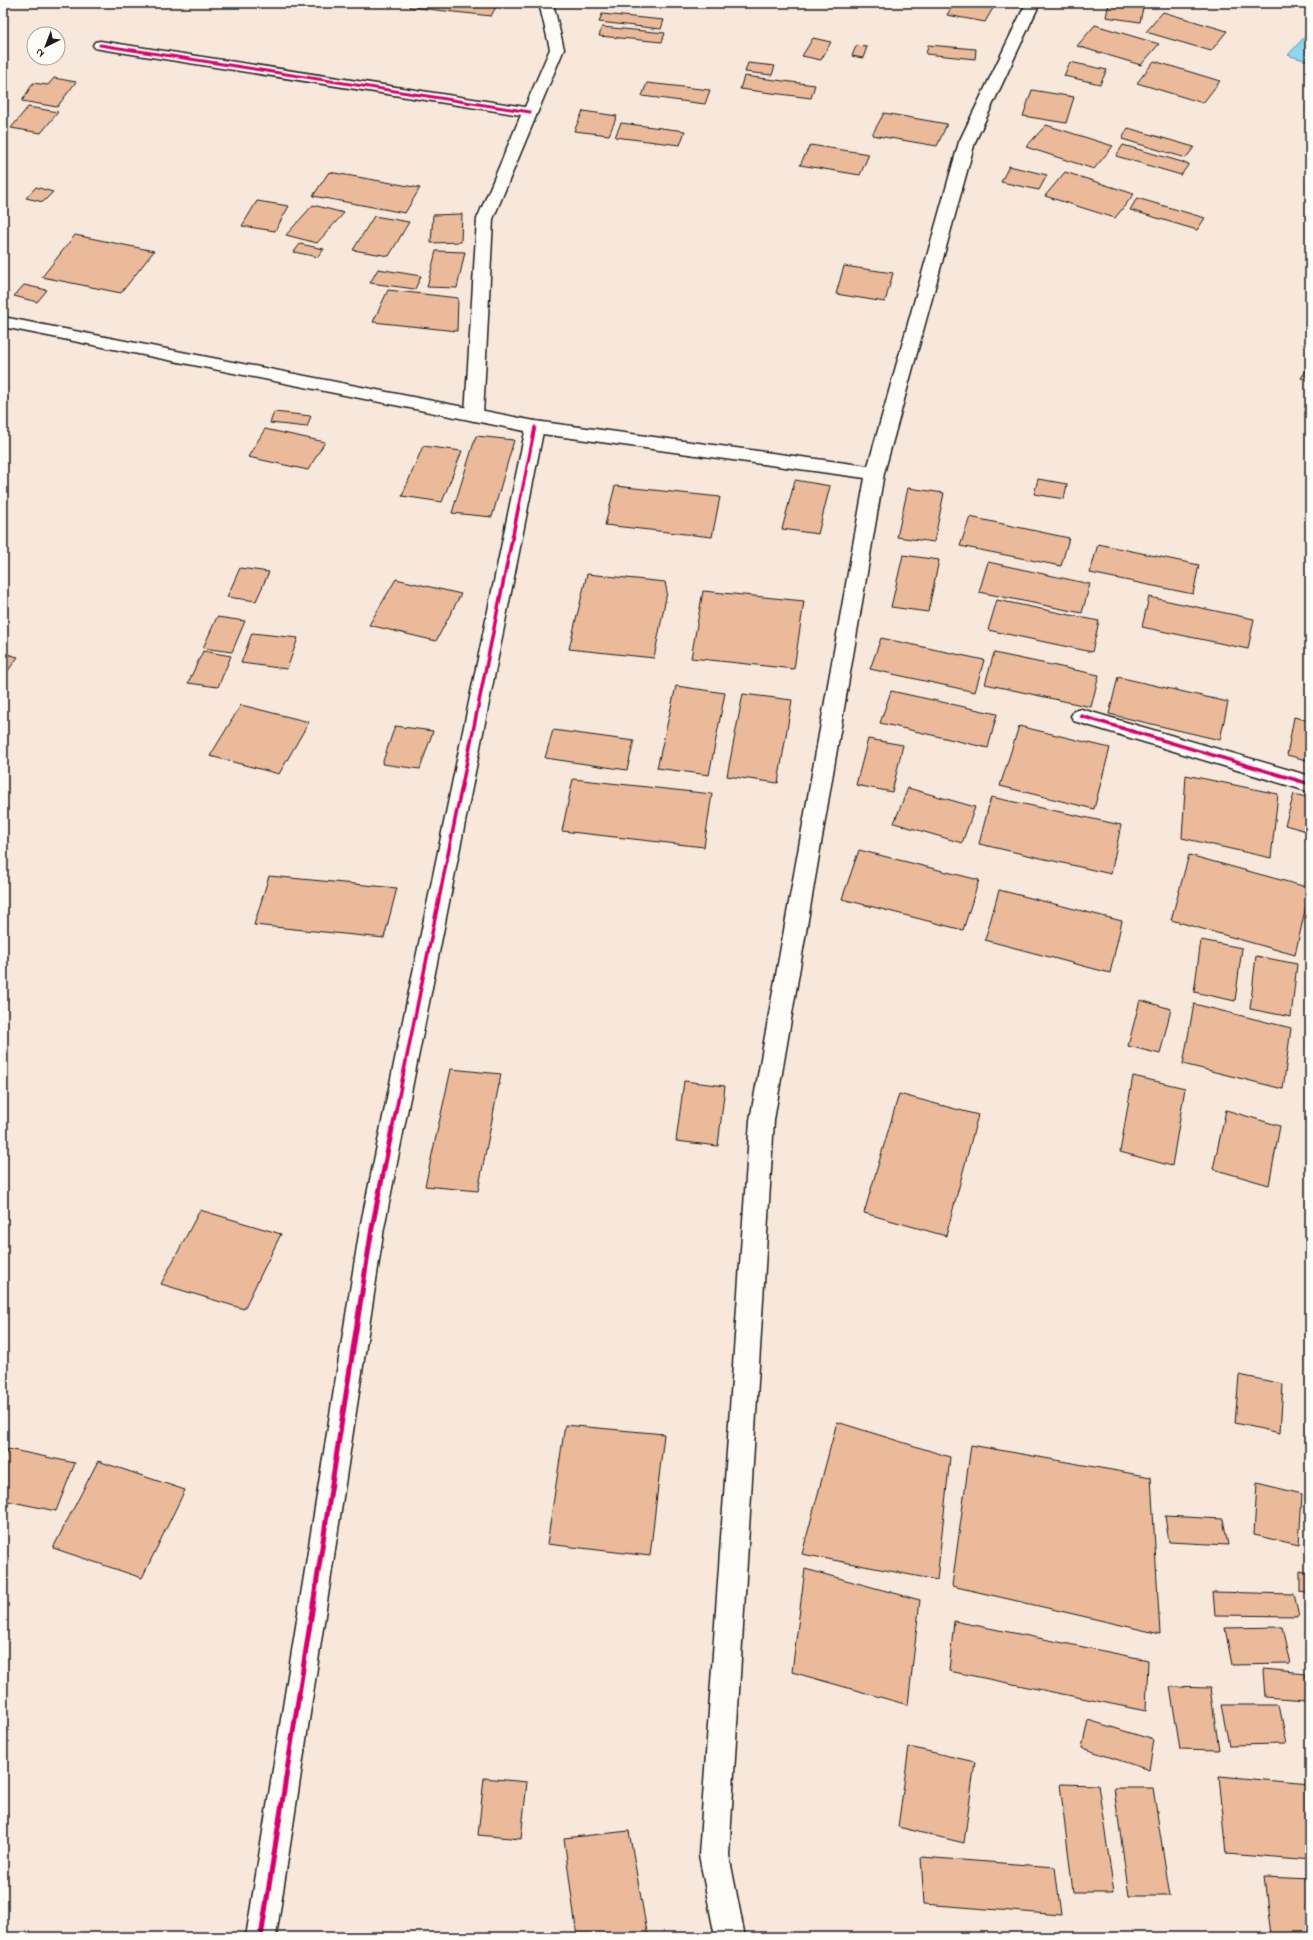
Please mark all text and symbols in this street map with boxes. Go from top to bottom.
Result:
north arrow [26,26,66,66]
text: N [32,44,48,61]

